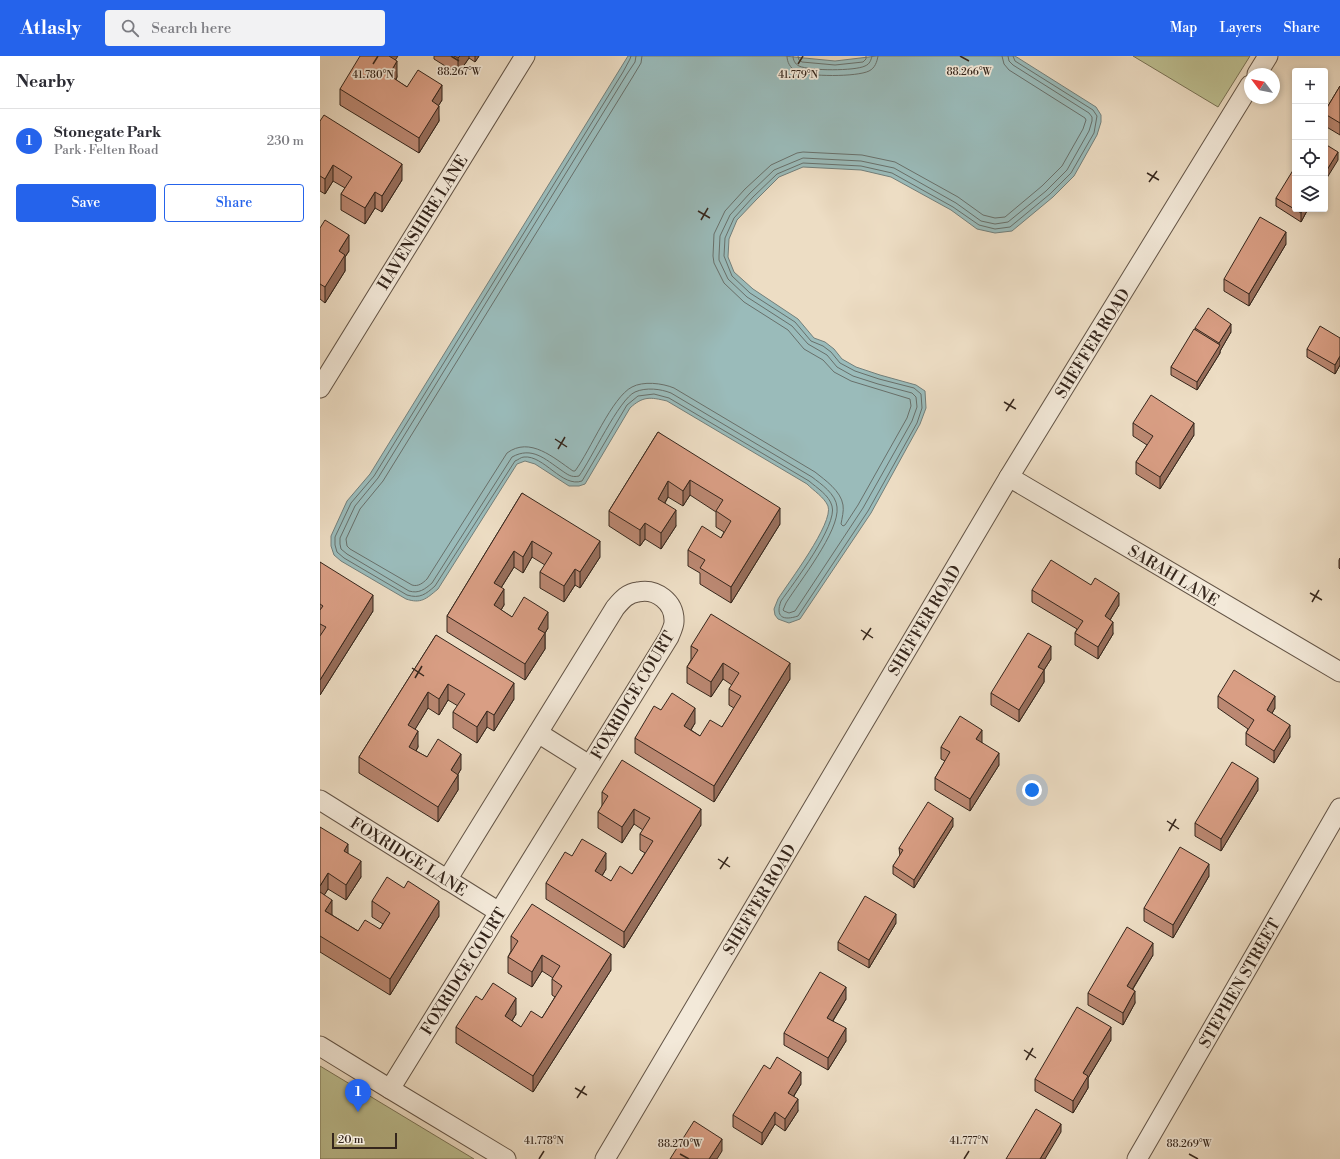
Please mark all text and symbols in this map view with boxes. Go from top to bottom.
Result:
search box [105,10,385,46]
text: Atlasly [20,16,81,40]
icon: search [119,17,141,39]
text: Search here [151,19,231,38]
text: Map [1170,19,1197,37]
text: Layers [1219,19,1262,37]
text: Share [1284,19,1320,37]
text: 88.267°W [437,66,482,78]
text: 88.266°W [946,66,992,78]
north arrow [1244,68,1280,104]
map controls [1292,68,1328,212]
button: + [1292,68,1328,104]
text: 41.780°N [352,69,394,81]
text: 41.779°N [778,69,818,81]
text: Nearby [16,71,75,93]
button: − [1292,104,1328,140]
text: Stonegate Park [54,123,161,142]
text: 1 [26,133,32,149]
text: 230 m [267,133,304,149]
button: locate [1292,140,1328,176]
text: Park · Felten Road [54,142,158,158]
street label: HAVENSHIRE LANE [373,152,472,294]
button: layers [1292,176,1328,212]
button: Save [16,184,156,222]
button: Share [164,184,304,222]
street label: SHEFFER ROAD [1051,285,1135,402]
street label: SARAH LANE [1124,541,1223,611]
street label: SHEFFER ROAD [884,562,966,679]
street label: FOXRIDGE COURT [587,628,679,763]
your location [1022,780,1042,800]
street label: FOXRIDGE LANE [346,813,471,901]
street label: SHEFFER ROAD [719,841,801,958]
street label: FOXRIDGE COURT [417,904,511,1039]
street label: STEPHEN STREET [1195,915,1285,1052]
pin: 1 [345,1079,371,1112]
scale bar [332,1131,397,1150]
text: 20 m [338,1133,363,1147]
text: 41.778°N [524,1135,564,1147]
text: 41.777°N [950,1135,989,1147]
text: 88.270°W [658,1138,703,1150]
text: 88.269°W [1166,1138,1212,1150]

